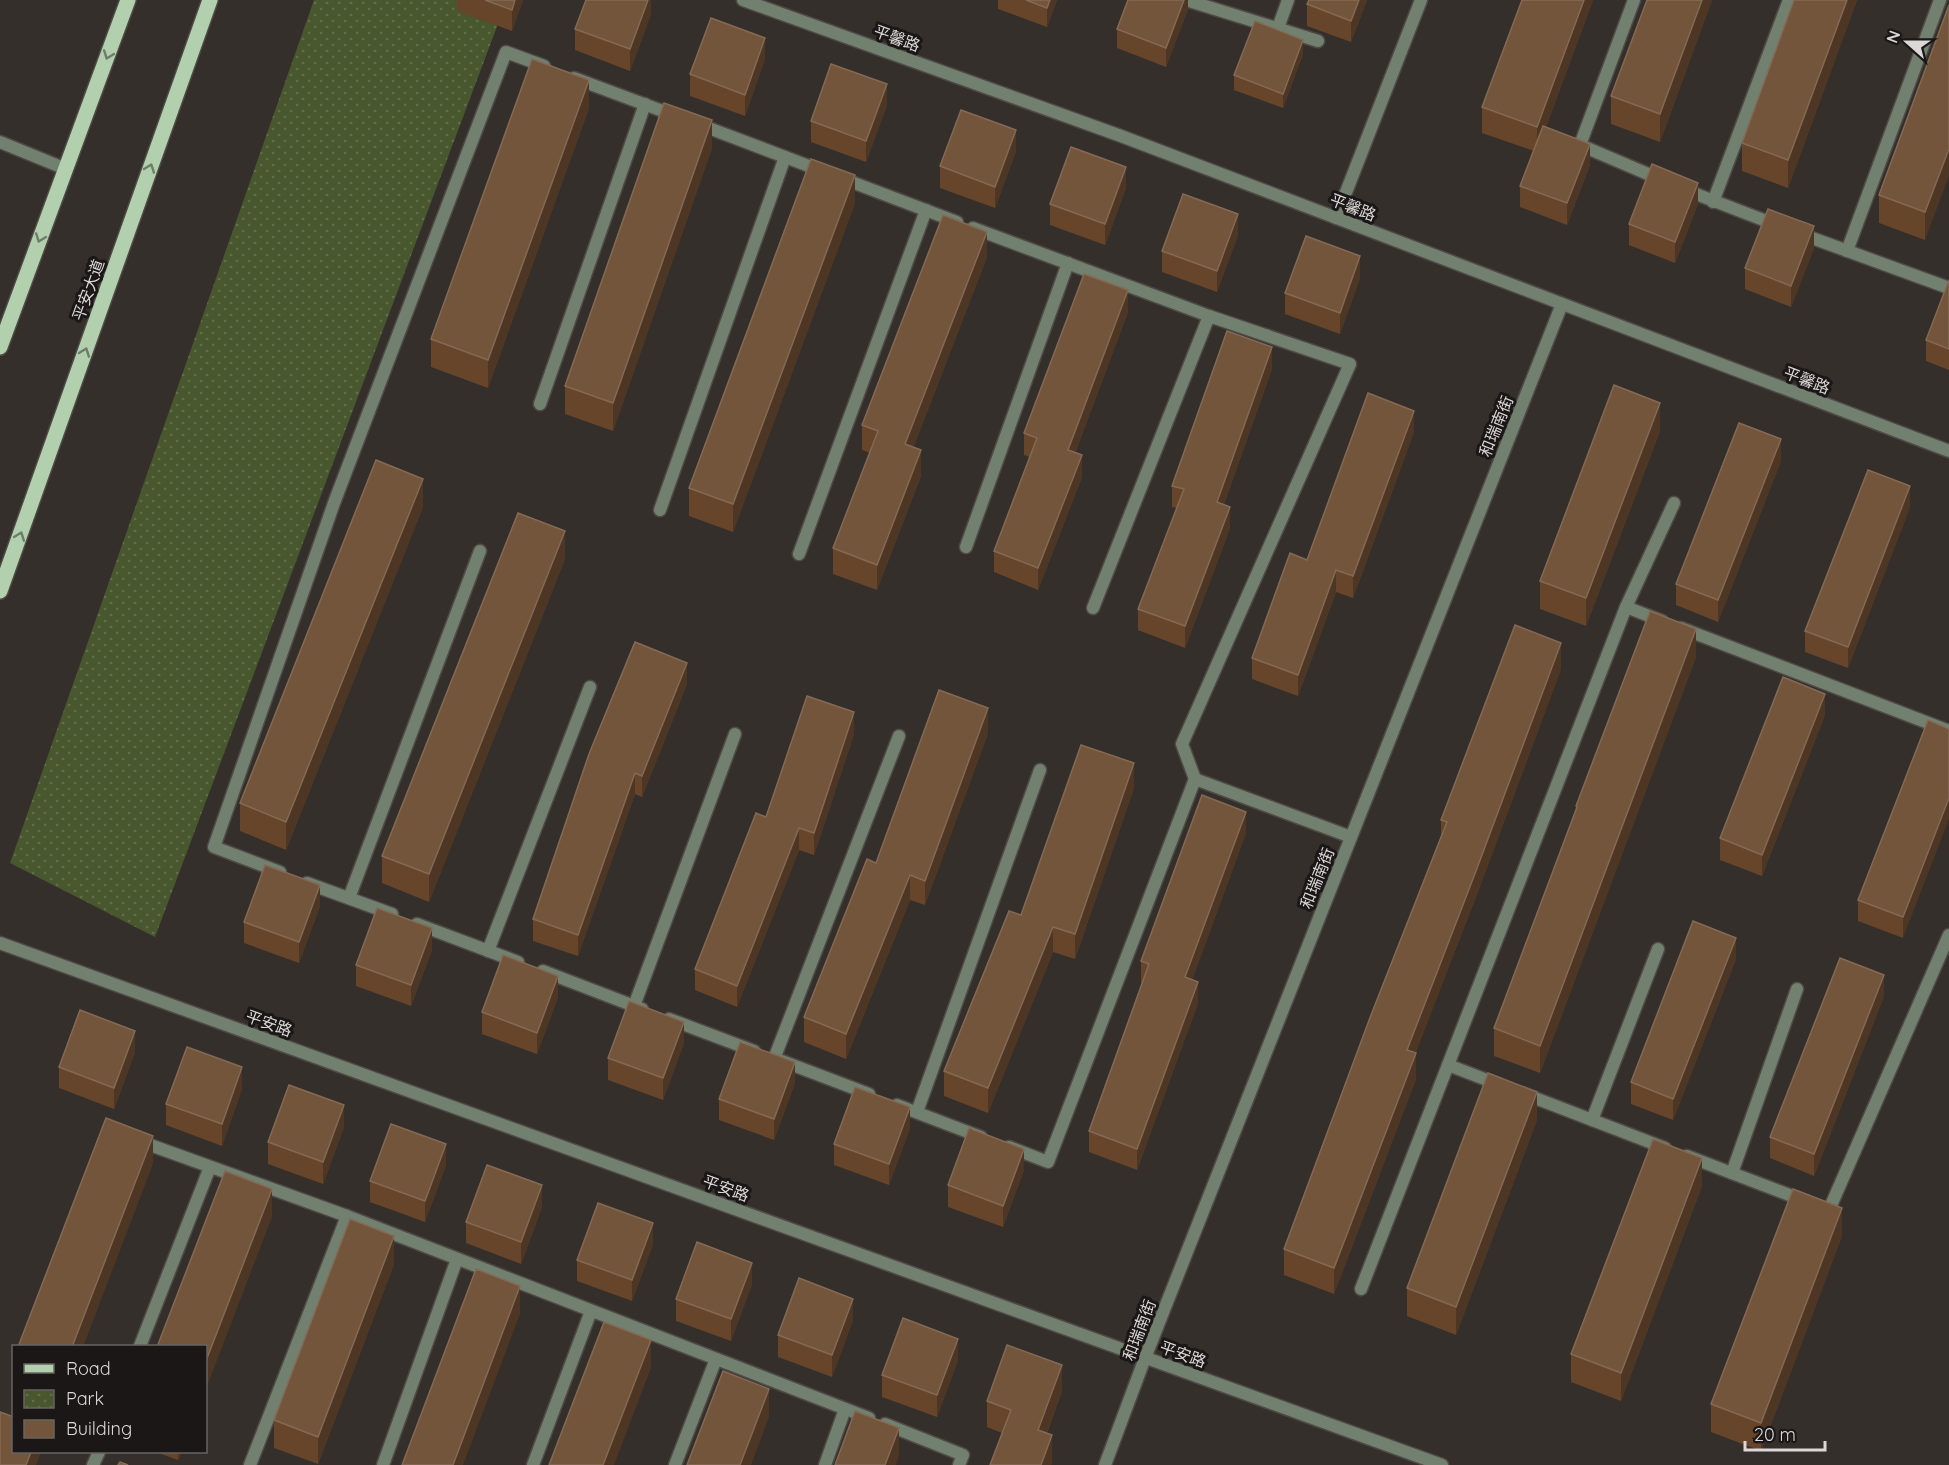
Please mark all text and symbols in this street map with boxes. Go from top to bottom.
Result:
north arrow [1877,12,1937,72]
street label: 平馨路 [871,20,923,56]
text: N [1882,28,1904,46]
one-way arrow [103,49,115,60]
one-way arrow [143,164,156,174]
street label: 平馨路 [1327,189,1379,225]
one-way arrow [35,232,48,243]
street label: 平安大道 [68,257,108,323]
one-way arrow [77,347,90,358]
street label: 平馨路 [1781,362,1833,398]
street label: 和瑞南街 [1475,393,1517,459]
one-way arrow [12,531,25,542]
street label: 和瑞南街 [1296,845,1338,911]
street label: 平安路 [243,1005,295,1041]
street label: 平安路 [700,1170,752,1206]
street label: 和瑞南街 [1118,1297,1160,1363]
street label: 平安路 [1157,1336,1209,1372]
legend [12,1345,207,1453]
text: Road [66,1357,111,1380]
text: Park [66,1387,104,1410]
scale bar [1745,1414,1824,1452]
text: Building [66,1417,132,1440]
text: 20 m [1754,1423,1796,1446]

